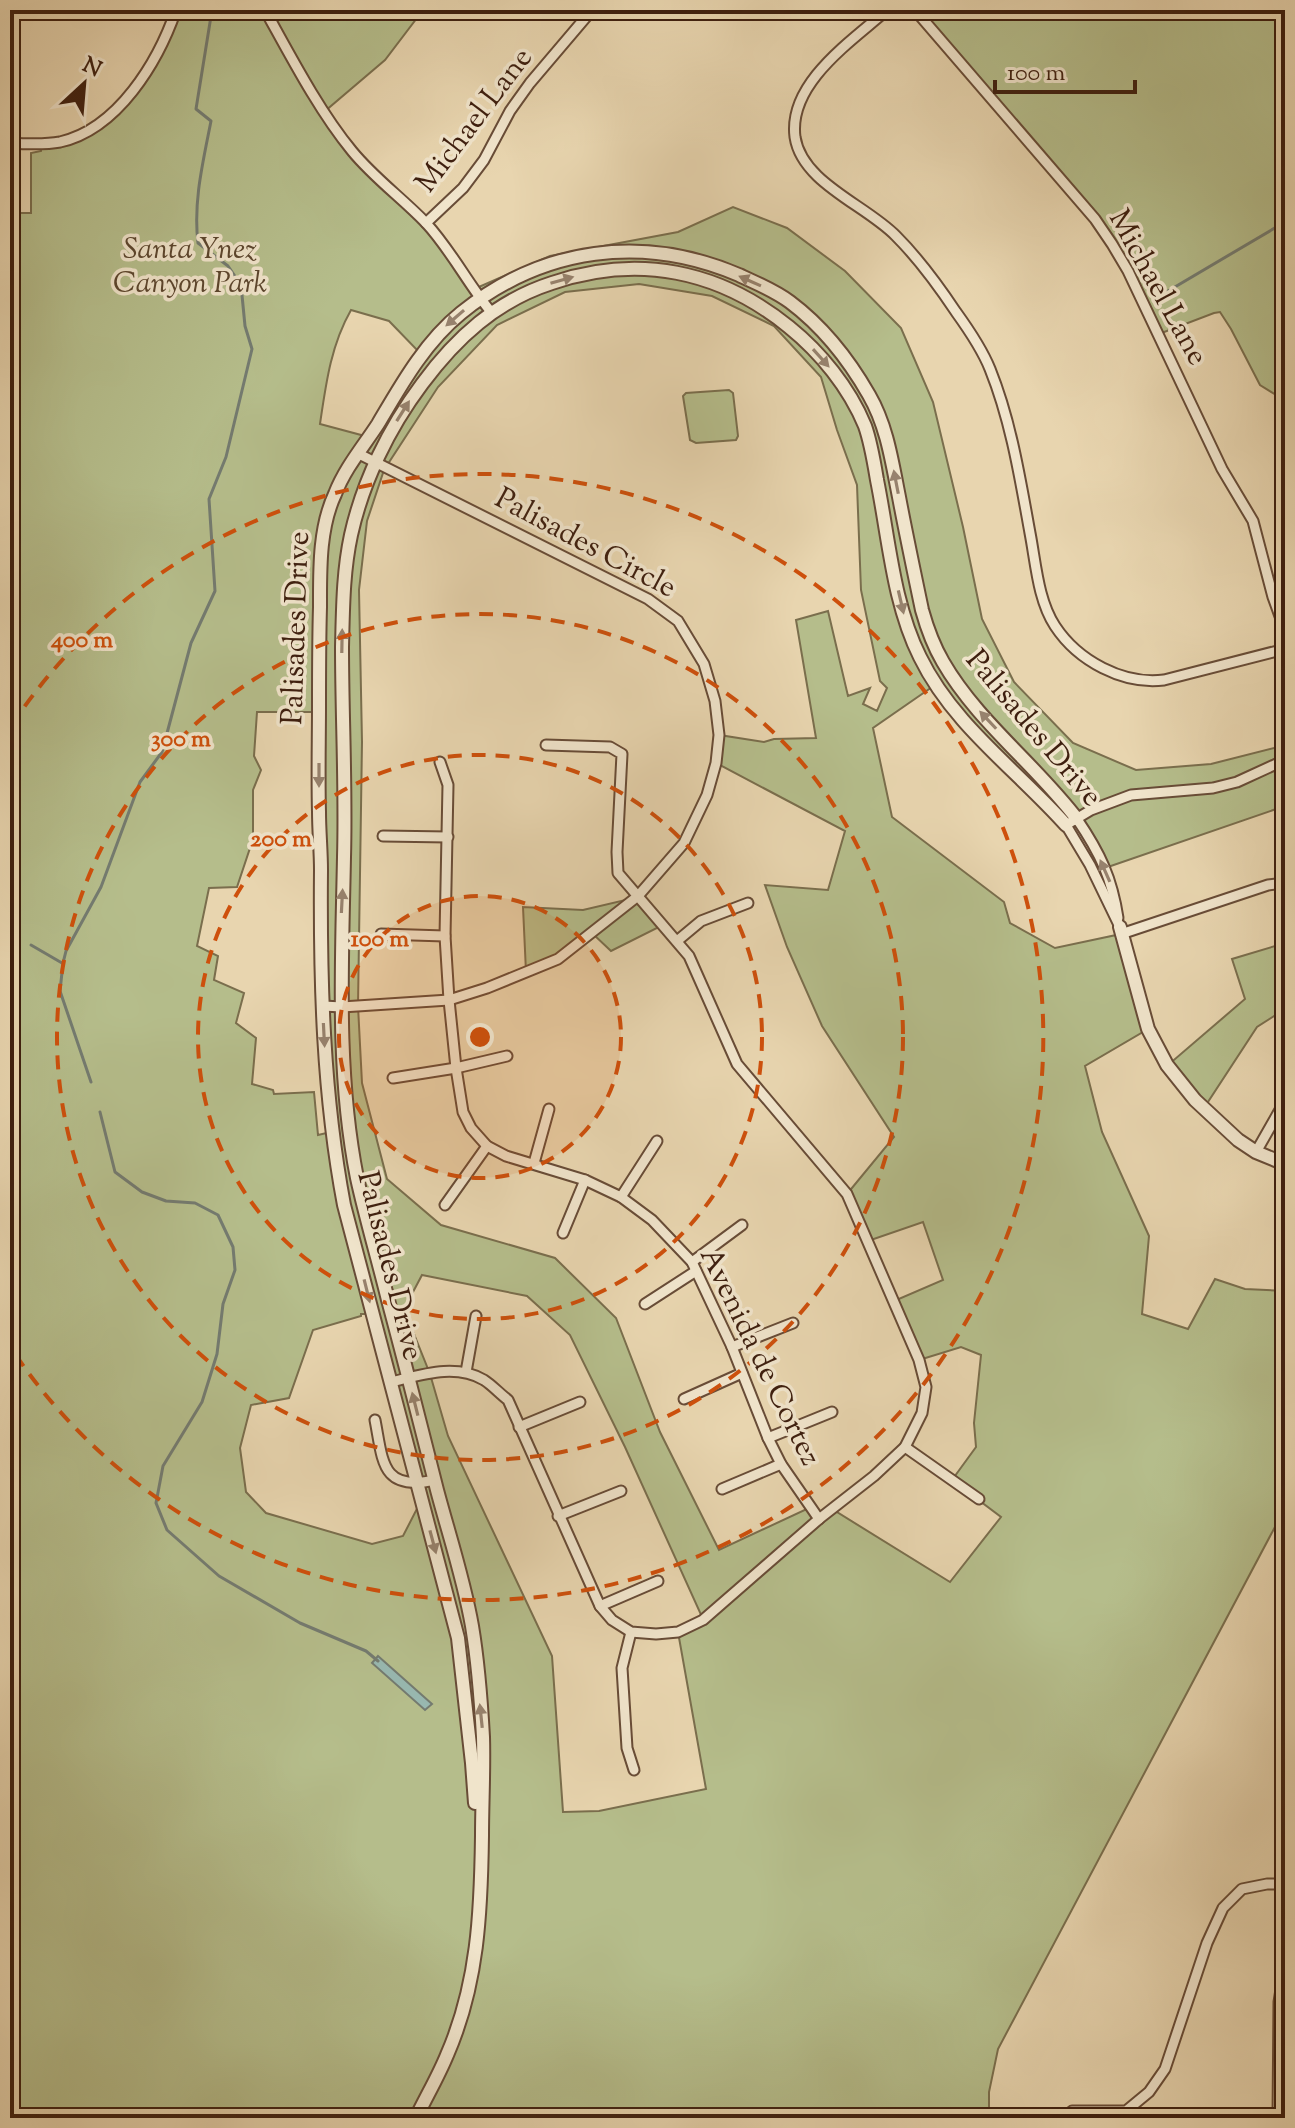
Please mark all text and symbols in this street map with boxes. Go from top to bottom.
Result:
street label: Michael Lane [406,39,544,203]
north arrow [44,44,124,124]
scale bar [995,44,1135,94]
text: N [77,50,107,87]
text: 100 m [1007,57,1065,91]
street label: Michael Lane [1096,202,1218,374]
park label: Santa Ynez Canyon Park [113,229,267,306]
one-way arrow [550,273,574,286]
one-way arrow [738,274,762,287]
one-way arrow [446,309,466,326]
one-way arrow [812,349,830,368]
one-way arrow [395,400,409,422]
one-way arrow [890,469,902,494]
street label: Palisades Circle [487,478,683,610]
street label: Palisades Drive [272,531,322,725]
one-way arrow [895,589,908,614]
text: 400 m [50,624,113,658]
one-way arrow [336,628,348,653]
street label: Palisades Drive [954,641,1112,817]
one-way arrow [979,710,997,729]
text: 300 m [151,723,211,757]
one-way arrow [313,763,325,788]
text: 200 m [250,823,312,857]
one-way arrow [1099,859,1112,882]
one-way arrow [336,888,349,913]
text: 100 m [351,923,409,957]
one-way arrow [317,1023,330,1048]
centre of rings [466,1023,494,1051]
street label: Palisades Drive [345,1167,433,1365]
street label: Avenida de Cortez [687,1240,831,1474]
one-way arrow [362,1278,374,1303]
one-way arrow [409,1392,421,1417]
one-way arrow [428,1530,440,1555]
one-way arrow [474,1703,487,1728]

